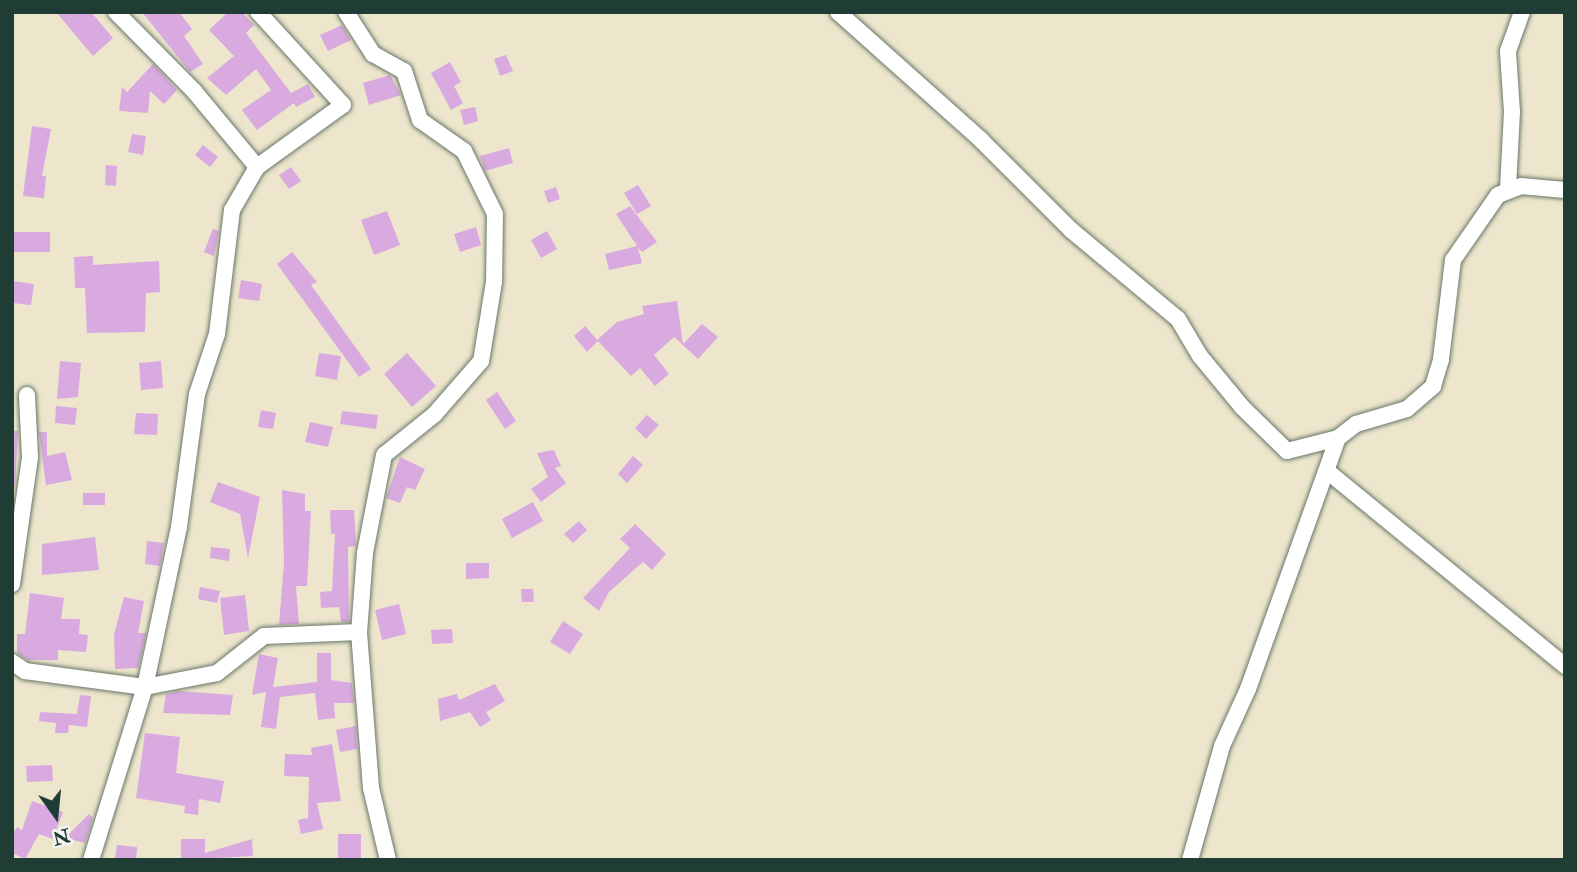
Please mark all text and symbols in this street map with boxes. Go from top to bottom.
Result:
north arrow [21,781,91,851]
text: N [50,822,73,850]

